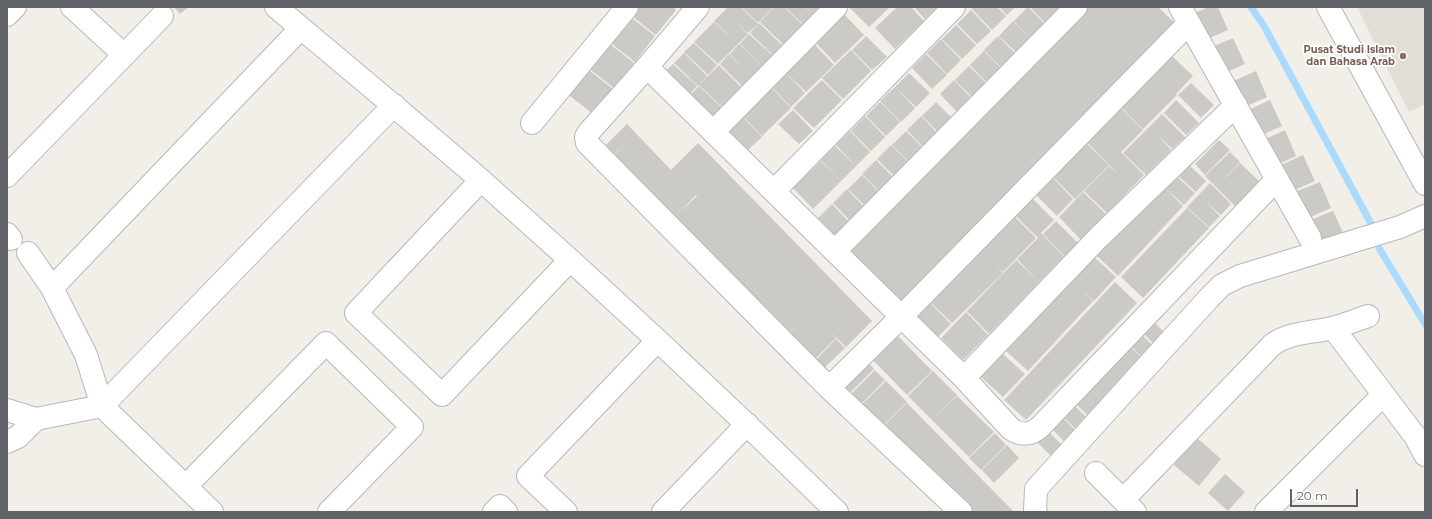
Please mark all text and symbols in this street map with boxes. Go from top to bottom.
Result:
place label: Pusat Studi Islam dan Bahasa Arab [1304,44,1395,68]
marker: Pusat Studi Islam dan Bahasa Arab [1398,51,1408,61]
scale bar [1292,481,1360,507]
text: 20 m [1297,488,1328,503]

